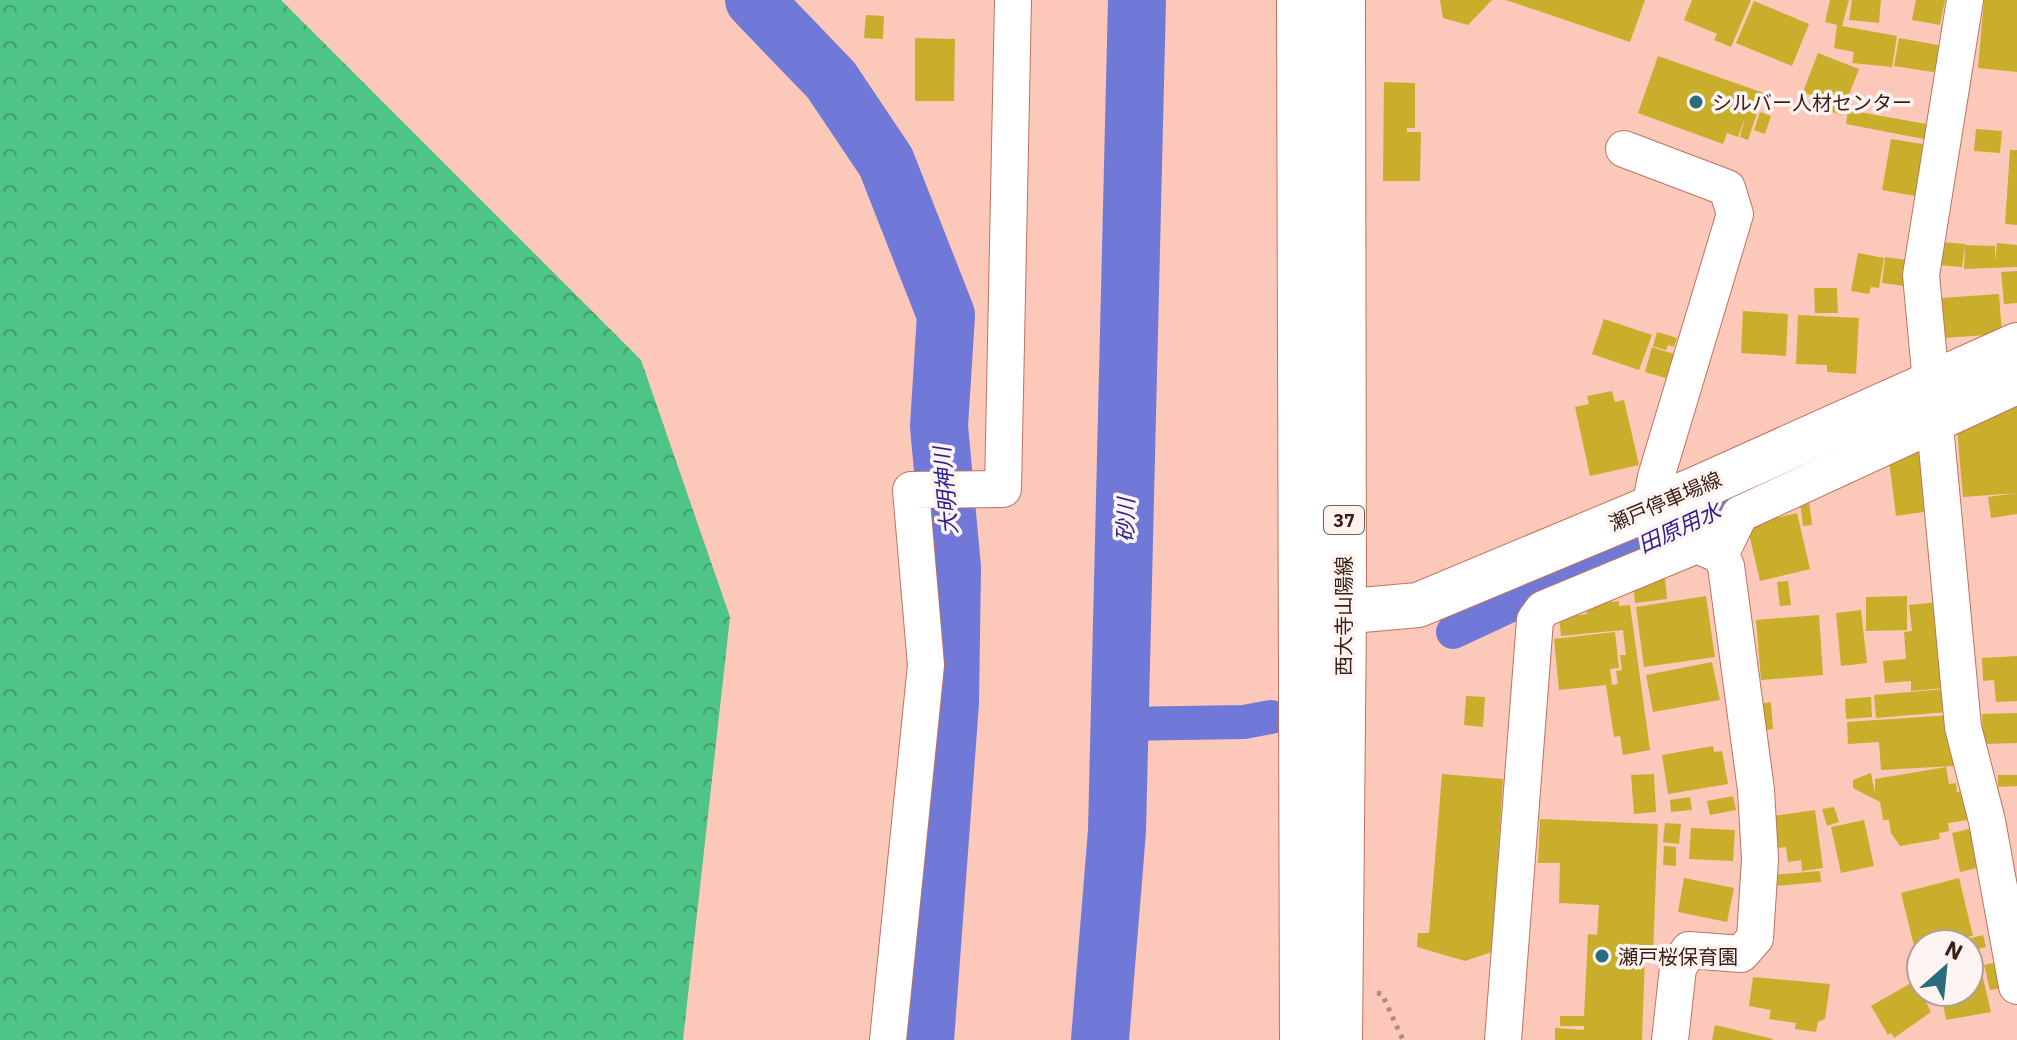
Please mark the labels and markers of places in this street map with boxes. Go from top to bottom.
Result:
place label: シルバー人材センター [1712,89,1912,116]
marker: シルバー人材センター [1687,93,1705,111]
place label: 瀬戸桜保育園 [1618,943,1738,970]
marker: 瀬戸桜保育園 [1593,947,1611,965]

